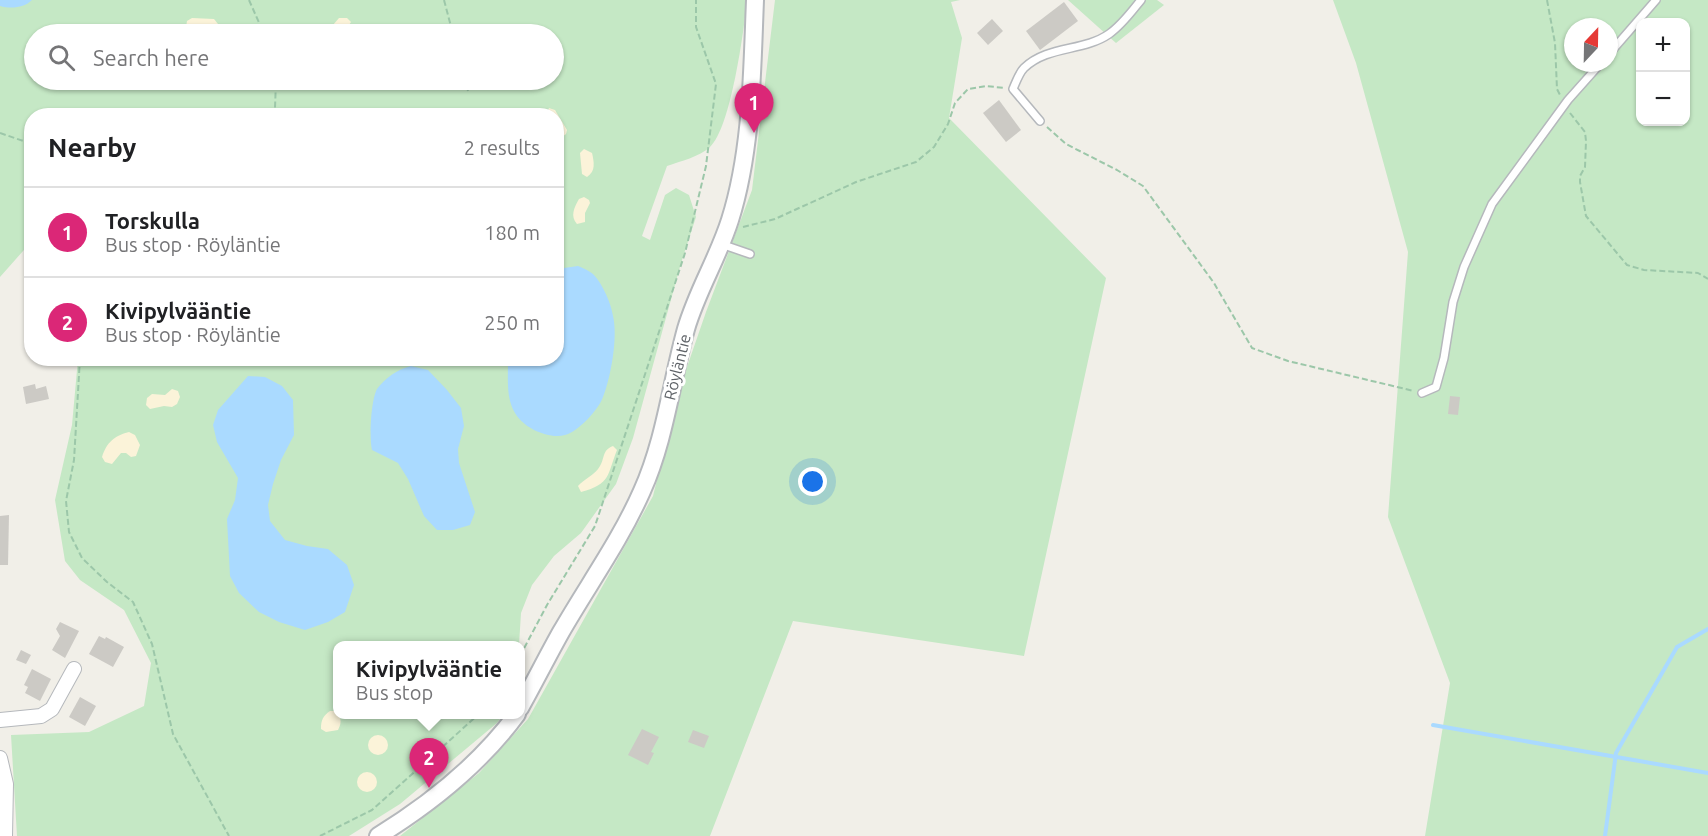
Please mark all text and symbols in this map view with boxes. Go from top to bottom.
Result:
north arrow [1564,18,1618,72]
map controls [1636,18,1690,126]
button: + [1636,18,1690,72]
search box [24,24,564,90]
icon: search [45,41,78,74]
text: Search here [93,45,209,70]
button: − [1636,72,1690,126]
pin: 1 [734,84,774,133]
text: Nearby [48,133,136,162]
text: 2 results [464,136,540,159]
text: Torskulla [105,208,200,233]
text: 1 [62,221,73,244]
text: 180 m [484,221,540,244]
text: Bus stop · Röyläntie [105,233,281,256]
text: Kivipylvääntie [105,298,251,323]
text: 2 [62,311,73,334]
text: 250 m [484,311,540,334]
text: Bus stop · Röyläntie [105,323,281,346]
street label: Röyläntie [660,332,694,402]
your location [798,467,827,496]
popup [333,641,525,719]
text: Kivipylvääntie [356,656,502,681]
text: Bus stop [356,681,433,704]
pin: 2 [410,738,448,788]

